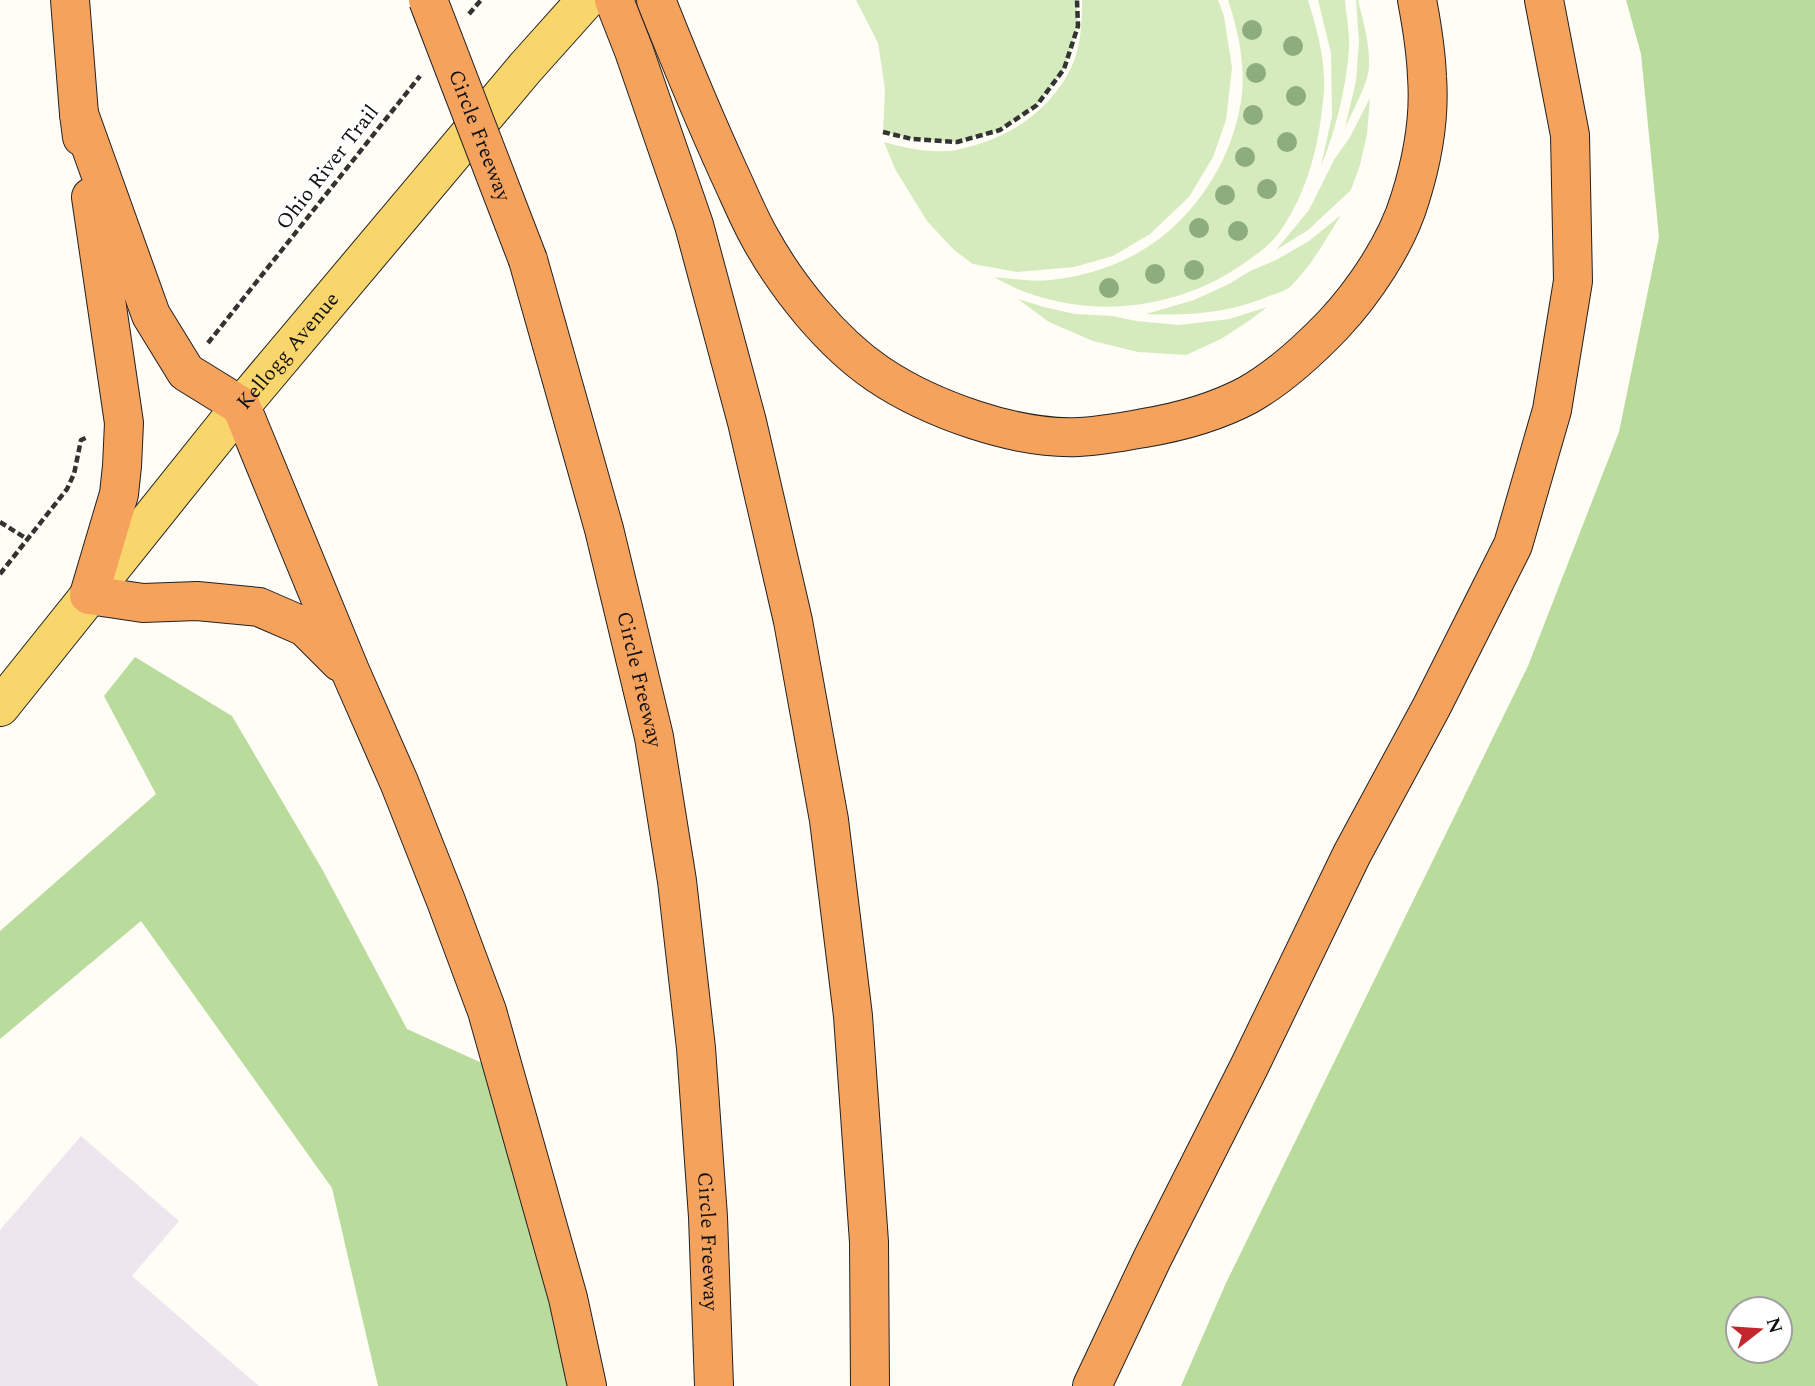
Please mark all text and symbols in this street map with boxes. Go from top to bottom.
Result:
street label: Circle Freeway [439,65,519,207]
street label: Ohio River Trail [269,98,387,237]
street label: Kellogg Avenue [229,285,347,417]
street label: Circle Freeway [607,608,671,750]
street label: Circle Freeway [688,1171,726,1312]
north arrow [1724,1295,1794,1365]
text: N [1758,1314,1790,1337]

